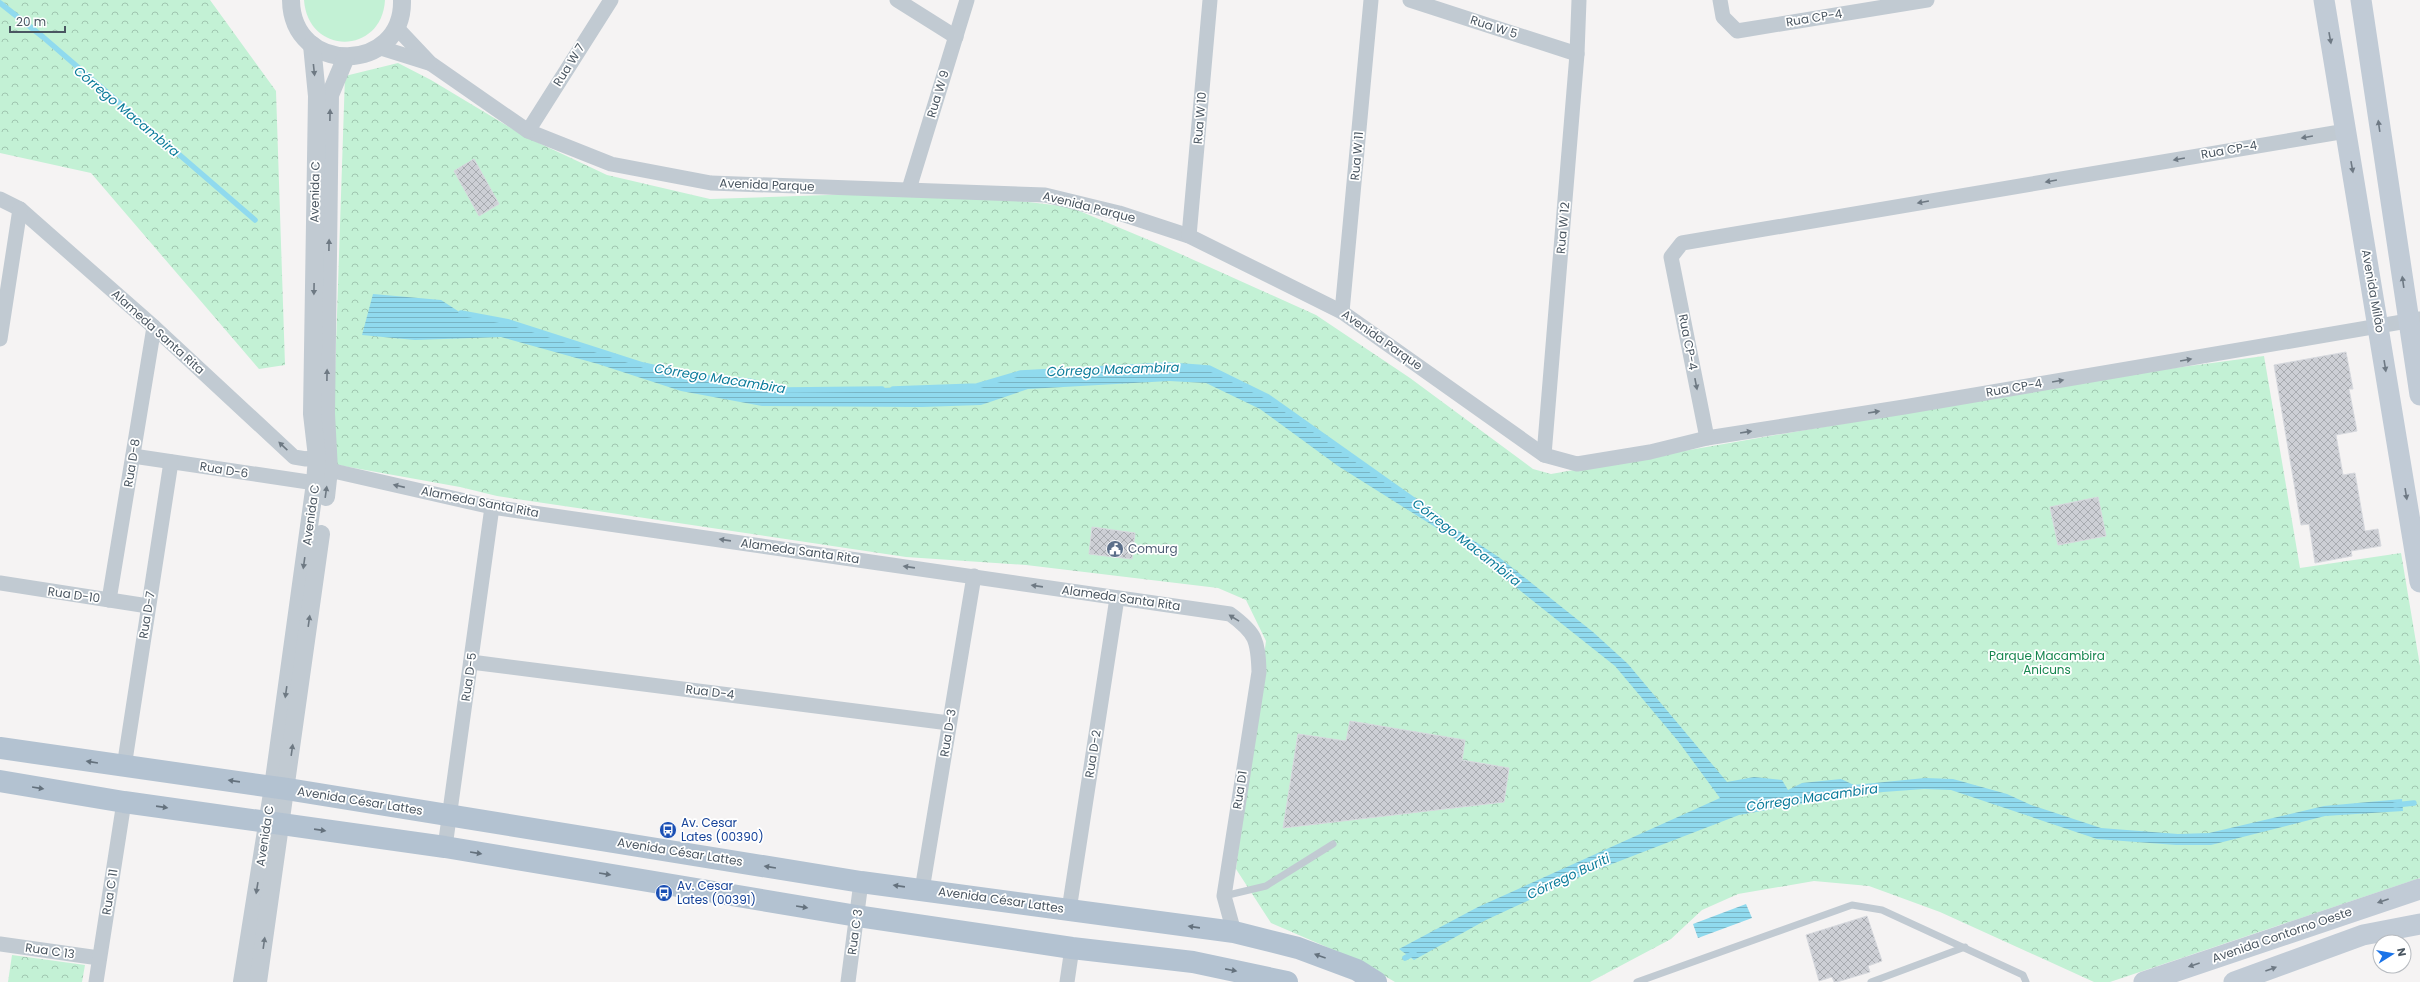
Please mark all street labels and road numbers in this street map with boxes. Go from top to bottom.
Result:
street label: Rua CP-4 [1785,5,1844,30]
street label: Rua W 5 [1468,11,1520,42]
street label: Rua W 7 [549,40,589,89]
street label: Rua W 9 [922,68,953,120]
street label: Rua W 10 [1189,91,1210,145]
street label: Rua W 11 [1346,131,1367,181]
street label: Rua CP-4 [2200,136,2259,163]
street label: Avenida C [305,161,324,223]
street label: Avenida Parque [719,174,815,195]
street label: Avenida Parque [1041,187,1137,226]
street label: Rua W 12 [1552,201,1573,255]
street label: Avenida Milão [2358,248,2389,334]
street label: Alameda Santa Rita [108,285,208,378]
street label: Avenida Parque [1338,305,1426,374]
street label: Rua CP-4 [1675,312,1702,372]
street label: Rua CP-4 [1985,374,2044,401]
street label: Rua D-8 [119,437,144,488]
street label: Rua D-6 [199,457,250,482]
street label: Alameda Santa Rita [420,482,540,521]
street label: Avenida C [298,483,323,547]
street label: Alameda Santa Rita [740,534,860,567]
street label: Alameda Santa Rita [1061,581,1181,614]
street label: Rua D-10 [47,582,101,607]
street label: Rua D-7 [134,589,159,640]
street label: Rua D-5 [457,652,480,702]
street label: Rua D-4 [685,680,736,703]
street label: Rua D-3 [935,708,960,758]
street label: Rua D-2 [1080,729,1105,779]
street label: Rua D1 [1228,770,1251,810]
street label: Avenida César Lattes [296,782,424,819]
street label: Avenida C [251,804,278,868]
street label: Avenida César Lattes [616,833,744,870]
street label: Rua C 11 [97,868,122,916]
street label: Avenida César Lattes [937,882,1065,917]
street label: Avenida Contorno Oeste [2210,903,2354,966]
street label: Rua C 3 [843,908,866,956]
street label: Rua C 13 [24,939,76,962]

